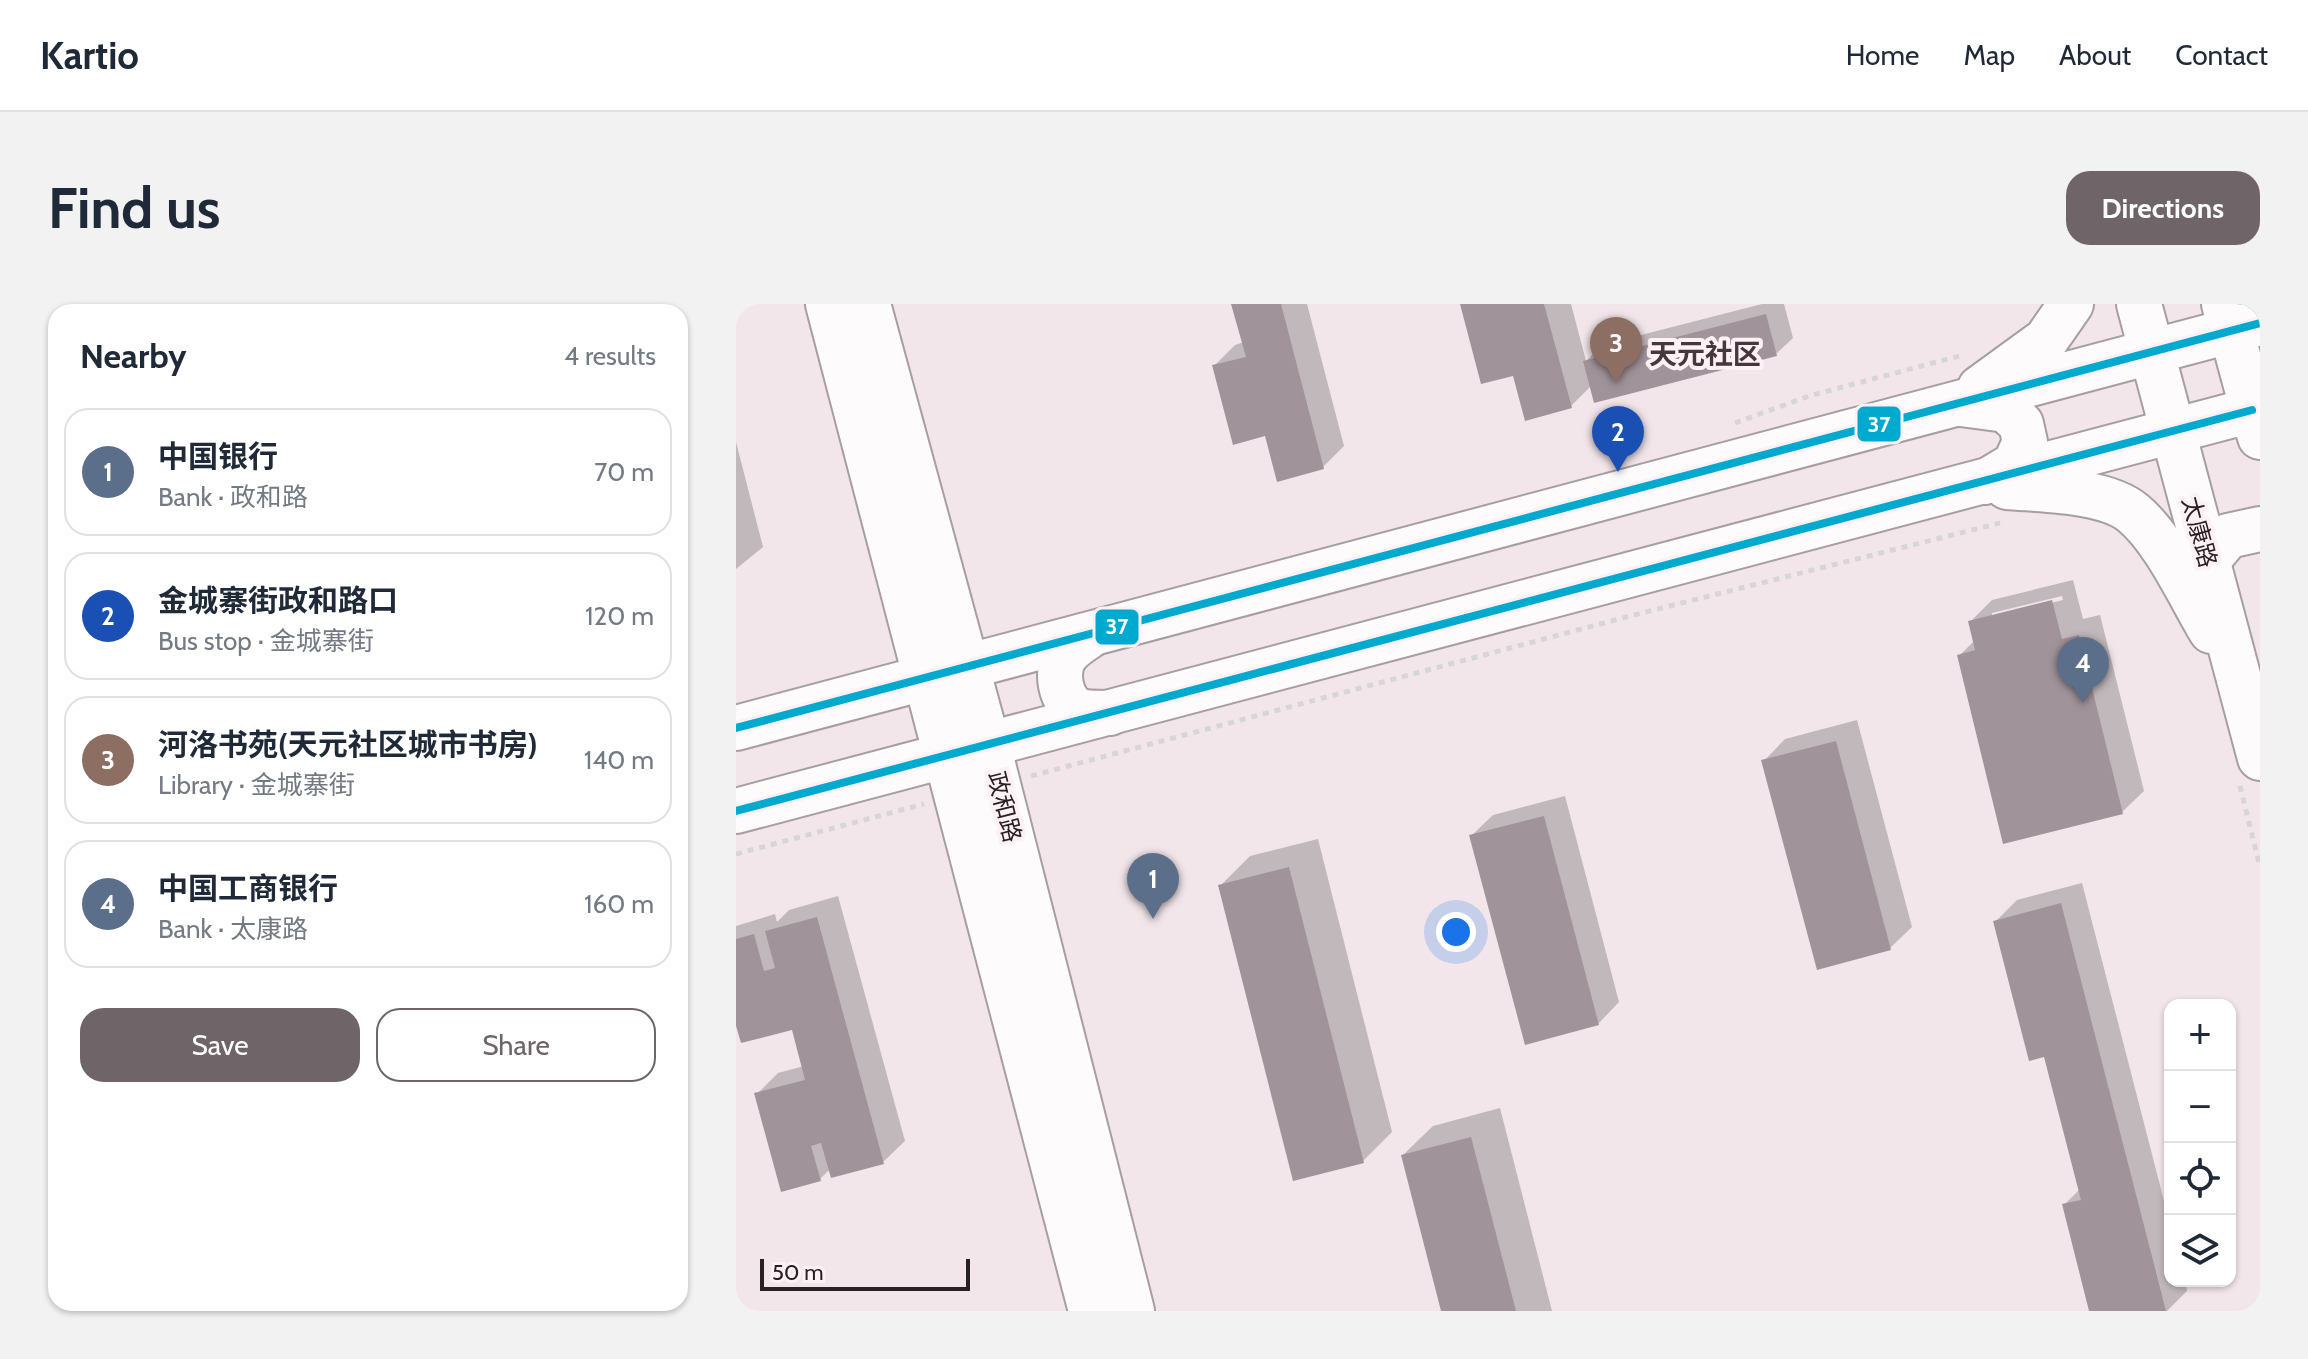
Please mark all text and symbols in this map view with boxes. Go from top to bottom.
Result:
text: Kartio [40,32,139,79]
text: Home [1846,38,1919,72]
text: Map [1963,38,2015,72]
text: About [2059,38,2131,72]
text: Contact [2175,38,2268,72]
button: Directions [2066,171,2260,245]
text: Find us [48,174,221,242]
pin: 3 [1590,317,1642,383]
text: Nearby [80,335,187,377]
district label: 天元社区 [1649,337,1761,371]
text: 4 results [564,340,656,372]
line badge: 37 [1856,405,1902,443]
pin: 2 [1592,406,1644,472]
text: 37 [1867,411,1891,438]
text: 中国银行 [158,438,278,475]
text: 1 [103,456,113,488]
text: 70 m [594,456,654,488]
text: Bank · 政和路 [158,481,308,513]
street label: 太康路 [2176,493,2223,570]
text: 金城寨街政和路口 [158,582,398,619]
text: 2 [101,600,115,632]
text: 120 m [585,600,654,632]
line badge: 37 [1094,608,1140,646]
text: 37 [1105,613,1129,640]
text: Bus stop · 金城寨街 [158,625,374,657]
pin: 4 [2057,637,2109,703]
text: 河洛书苑(天元社区城市书房) [158,726,538,763]
text: 3 [101,744,115,776]
text: 140 m [584,744,654,776]
street label: 政和路 [982,768,1027,845]
text: Library · 金城寨街 [158,769,355,801]
pin: 1 [1127,853,1179,919]
text: 中国工商银行 [158,870,338,907]
text: 4 [100,888,116,920]
text: 160 m [584,888,654,920]
your location [1436,912,1476,952]
text: Bank · 太康路 [158,913,308,945]
map controls [2164,999,2236,1287]
button: + [2164,999,2236,1071]
button: Save [80,1008,360,1082]
button: Share [376,1008,656,1082]
button: − [2164,1071,2236,1143]
button: locate [2164,1143,2236,1215]
button: layers [2164,1215,2236,1287]
scale bar [760,1255,970,1291]
text: 50 m [772,1259,824,1286]

